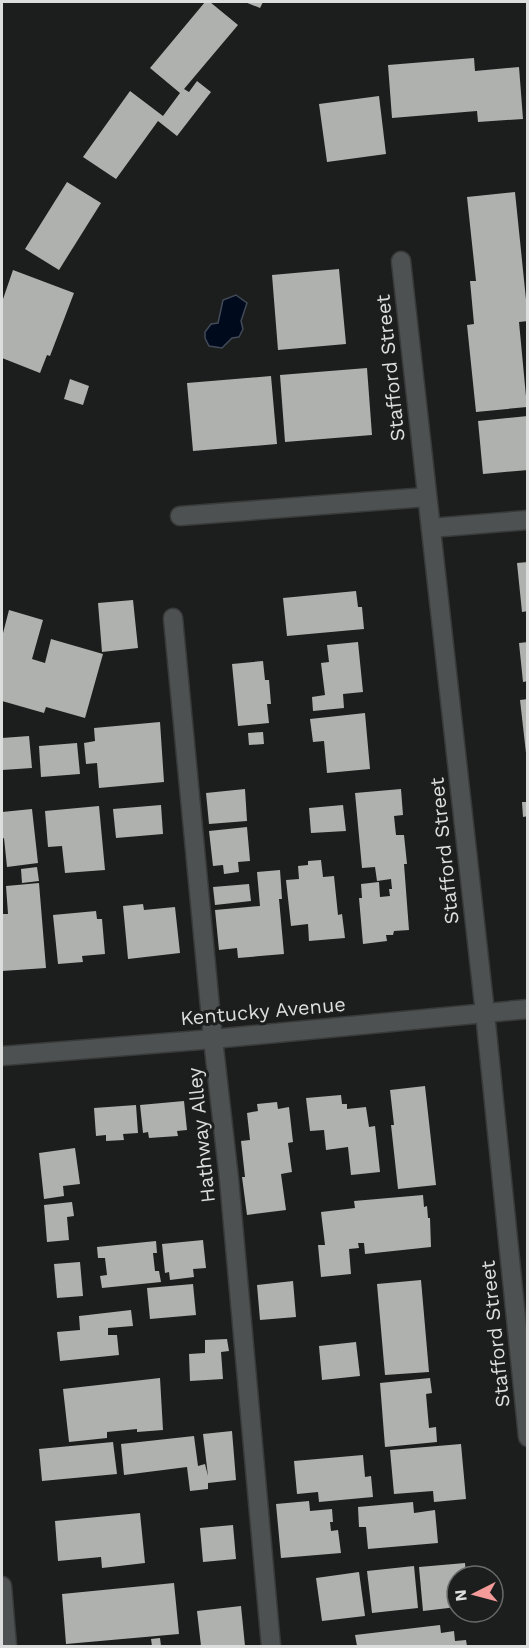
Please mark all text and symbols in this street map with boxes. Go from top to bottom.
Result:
street label: Stafford Street [370,293,410,442]
street label: Stafford Street [424,776,464,925]
street label: Kentucky Avenue [179,992,347,1030]
street label: Hathway Alley [182,1065,220,1204]
street label: Stafford Street [475,1259,515,1408]
north arrow [445,1564,505,1624]
text: N [451,1589,471,1602]

